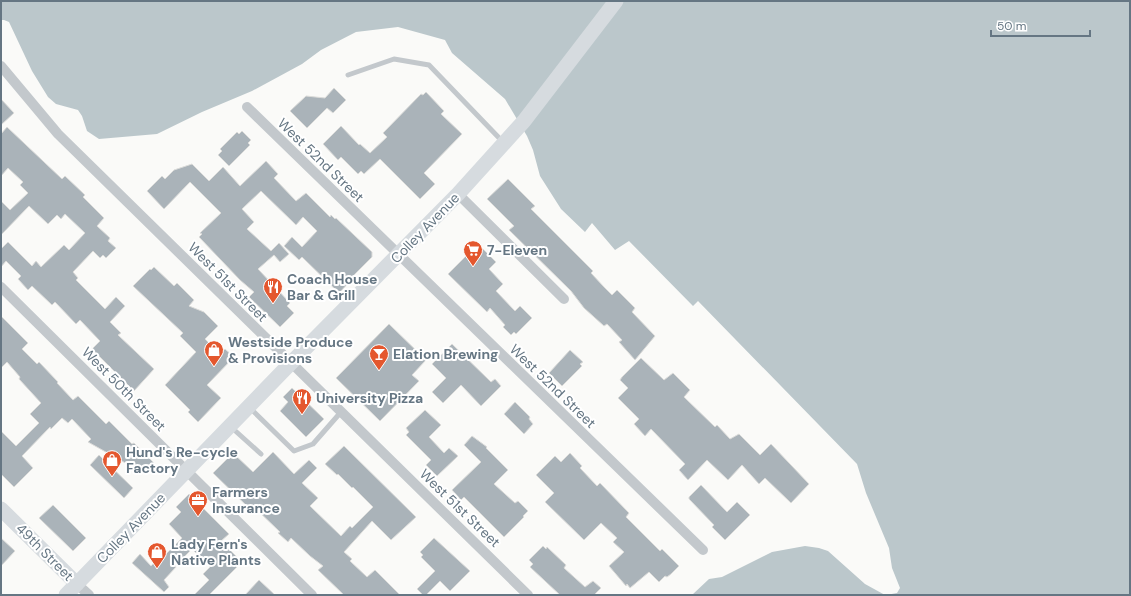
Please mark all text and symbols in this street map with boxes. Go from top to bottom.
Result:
scale bar [991,12,1090,38]
text: 50 m [997,18,1026,34]
street label: West 52nd Street [274,114,368,206]
street label: Colley Avenue [387,189,463,267]
street label: West 51st Street [184,238,272,326]
supermarket icon: 7-Eleven [462,239,484,267]
place label: 7-Eleven [487,241,547,259]
place label: Coach House Bar & Grill [287,270,378,304]
restaurant icon: Coach House Bar & Grill [262,276,284,304]
place label: Westside Produce & Provisions [228,333,353,367]
shop icon: Westside Produce & Provisions [203,339,225,367]
street label: West 52nd Street [506,340,600,432]
street label: West 50th Street [78,343,170,435]
bar icon: Elation Brewing [368,343,390,371]
place label: Elation Brewing [393,345,498,363]
restaurant icon: University Pizza [291,387,313,415]
place label: University Pizza [316,389,423,407]
place label: Hund's Re-cycle Factory [126,443,238,477]
shop icon: Hund's Re-cycle Factory [101,449,123,477]
street label: West 51st Street [416,465,504,551]
place label: Farmers Insurance [212,483,280,517]
street label: Colley Avenue [93,489,169,567]
office icon: Farmers Insurance [187,489,209,517]
street label: 49th Street [12,519,78,585]
place label: Lady Fern's Native Plants [171,535,261,569]
shop icon: Lady Fern's Native Plants [146,541,168,569]

